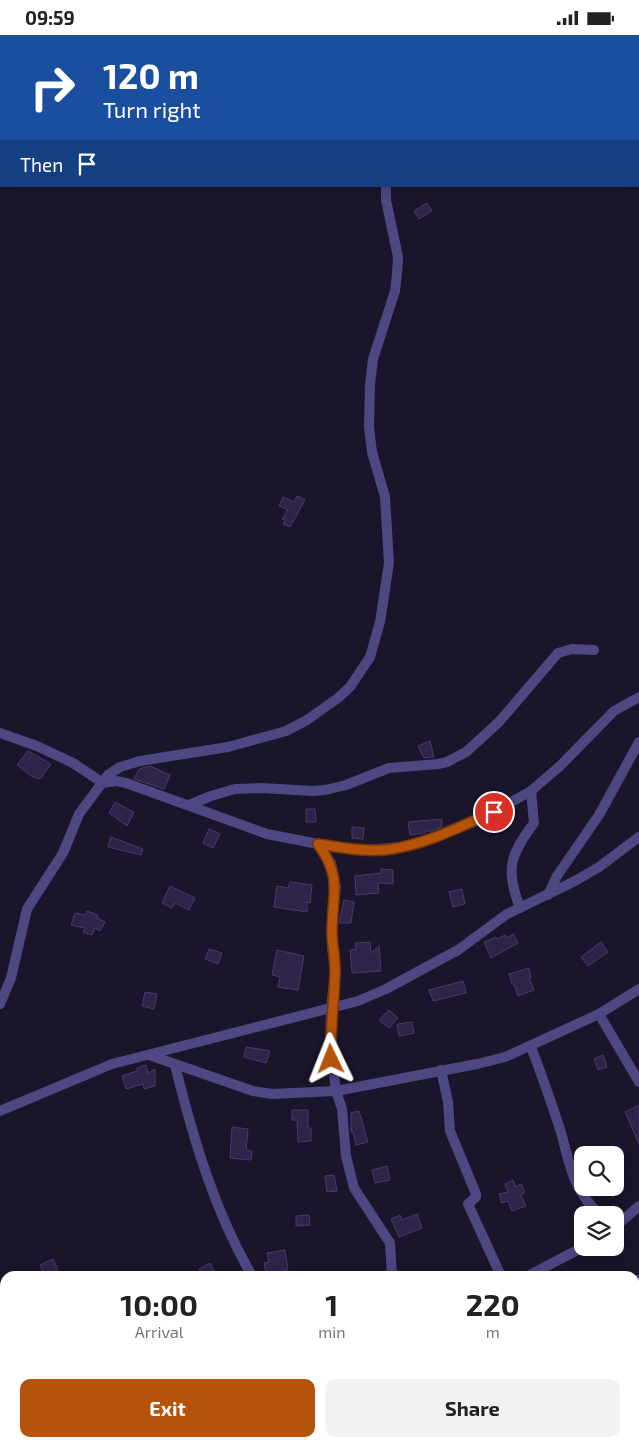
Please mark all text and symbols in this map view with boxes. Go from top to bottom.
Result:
text: 09:59 [25,6,75,29]
text: 120 m [103,54,199,96]
icon: right [20,55,85,120]
text: Turn right [103,96,201,122]
icon: arrive [73,150,101,178]
text: Then [20,153,63,176]
pin [473,791,515,833]
icon: arrive [480,798,508,826]
position arrow [304,1032,356,1084]
map controls [574,1146,624,1256]
button: search [574,1146,624,1196]
button: layers [574,1206,624,1256]
text: 10:00 [120,1286,198,1322]
text: 1 [325,1286,338,1322]
text: 220 [466,1286,520,1322]
text: Arrival [135,1322,183,1341]
text: min [318,1322,345,1341]
text: m [486,1322,500,1341]
button: Exit [20,1379,315,1437]
button: Share [325,1379,620,1437]

